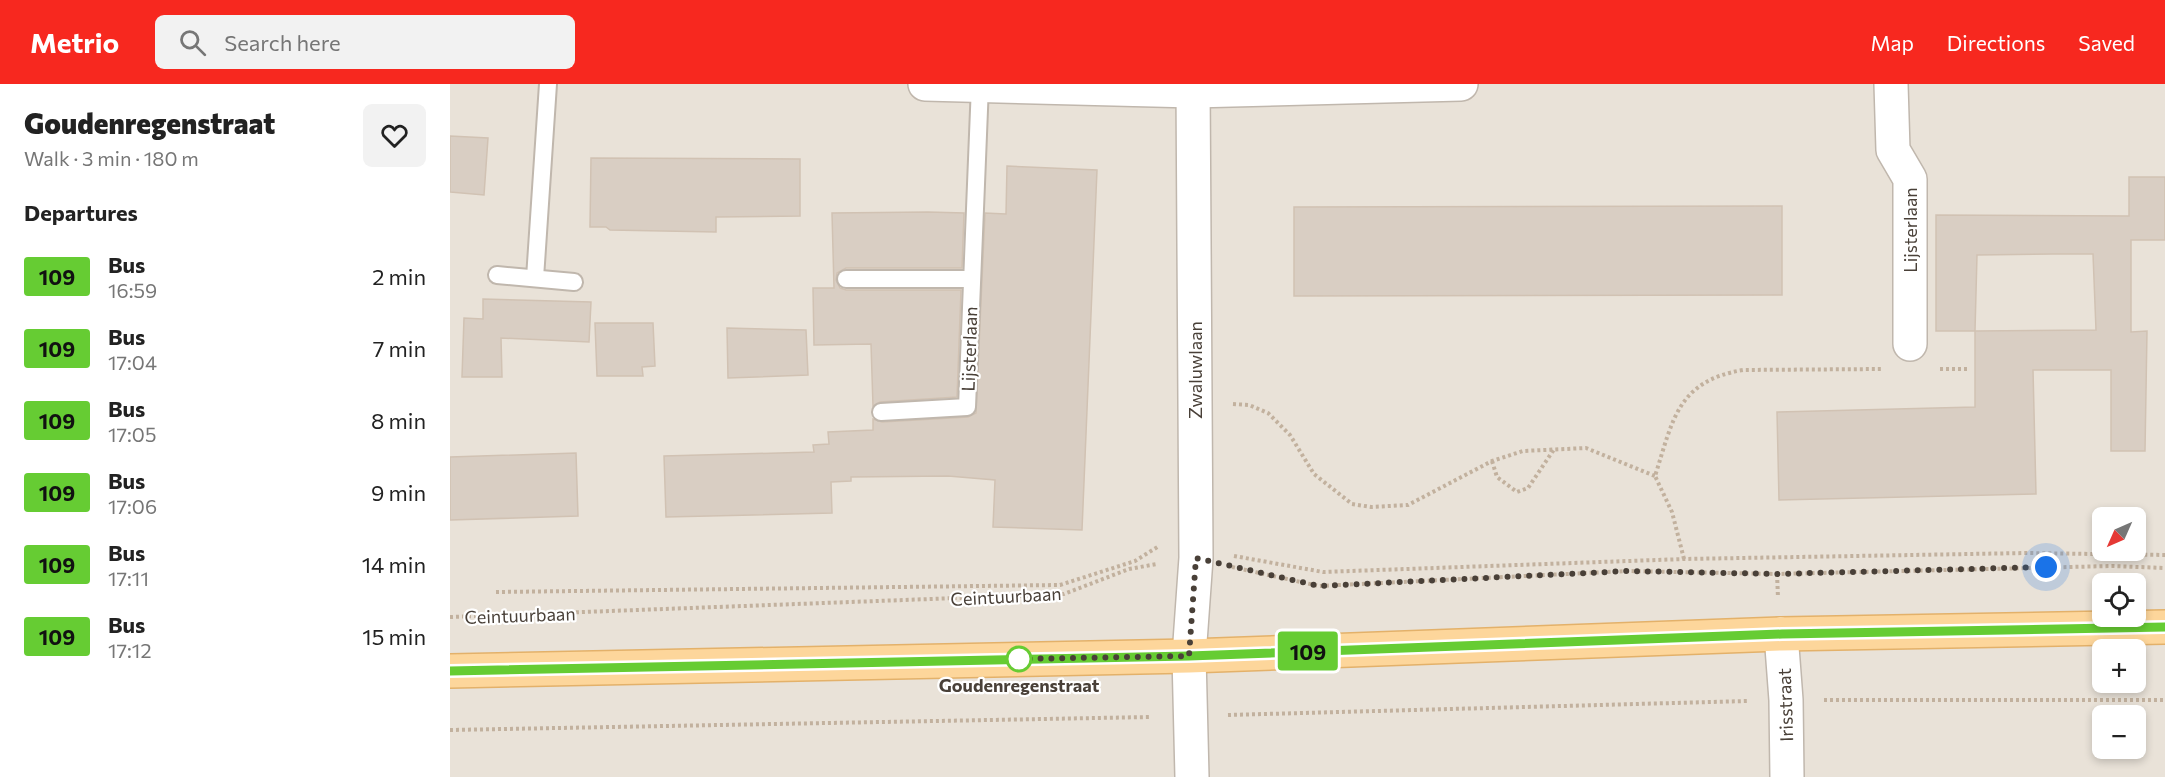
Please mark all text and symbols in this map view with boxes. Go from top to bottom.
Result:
search box [155,15,575,69]
text: Metrio [30,25,119,59]
icon: search [176,26,209,59]
text: Search here [224,29,341,56]
text: Map [1871,30,1914,55]
text: Directions [1947,30,2045,55]
text: Saved [2078,30,2135,55]
button: heart [363,104,426,167]
text: Goudenregenstraat [24,106,275,140]
text: Walk · 3 min · 180 m [24,146,199,170]
street label: Lijsterlaan [1899,187,1921,273]
text: Departures [24,199,138,226]
text: Bus [108,251,145,278]
text: 2 min [372,263,426,290]
text: 109 [39,264,75,289]
text: 16:59 [108,278,157,302]
street label: Lijsterlaan [957,306,981,392]
street label: Zwaluwlaan [1184,321,1206,419]
text: Bus [108,323,145,350]
text: 7 min [373,335,426,362]
text: 109 [39,336,75,361]
text: 17:04 [108,350,157,374]
text: Bus [108,395,145,422]
text: 8 min [371,407,426,434]
text: 109 [39,408,75,433]
text: 17:05 [108,422,156,446]
text: Bus [108,467,145,494]
text: 9 min [371,479,426,506]
text: 109 [39,480,75,505]
text: 17:06 [108,494,157,518]
north arrow [2092,507,2146,561]
map controls [2092,507,2146,759]
text: Bus [108,539,145,566]
text: 14 min [362,551,426,578]
text: 109 [39,552,75,577]
your location [2031,552,2061,582]
text: 17:11 [108,566,149,590]
button: locate [2092,573,2146,627]
street label: Ceintuurbaan [950,582,1062,610]
street label: Ceintuurbaan [464,602,576,628]
text: Bus [108,611,145,638]
text: 15 min [362,623,426,650]
text: 109 [39,624,75,649]
line badge: 109 [1274,632,1342,670]
text: 17:12 [108,638,151,662]
text: 109 [1290,639,1326,664]
button: + [2092,639,2146,693]
marker: Goudenregenstraat [1006,646,1032,672]
street label: Irisstraat [1773,668,1797,742]
place label: Goudenregenstraat [939,674,1100,696]
button: − [2092,705,2146,759]

